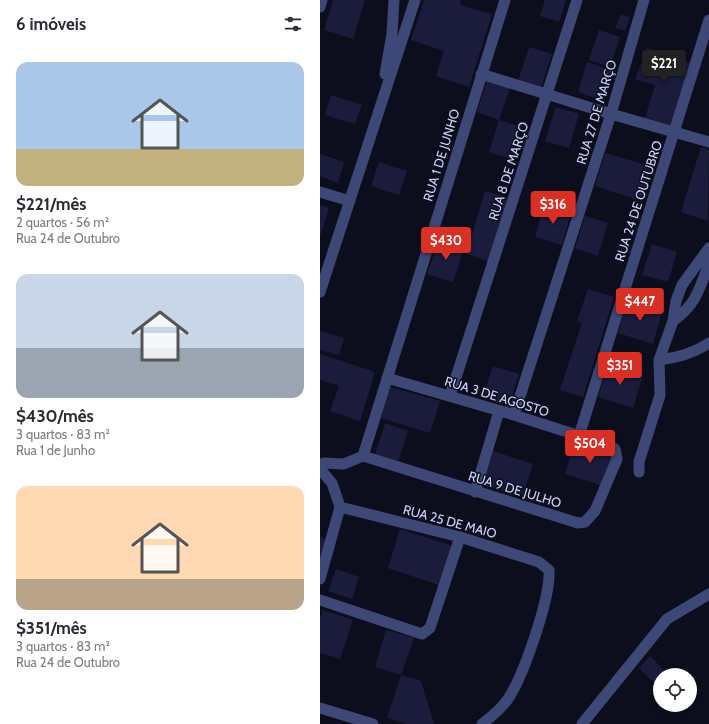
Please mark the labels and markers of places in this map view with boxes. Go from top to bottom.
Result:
pin: $221 [640,50,688,84]
pin: $316 [529,191,577,225]
pin: $430 [422,227,470,261]
pin: $447 [616,288,664,322]
pin: $351 [596,352,644,386]
pin: $504 [566,430,614,464]

